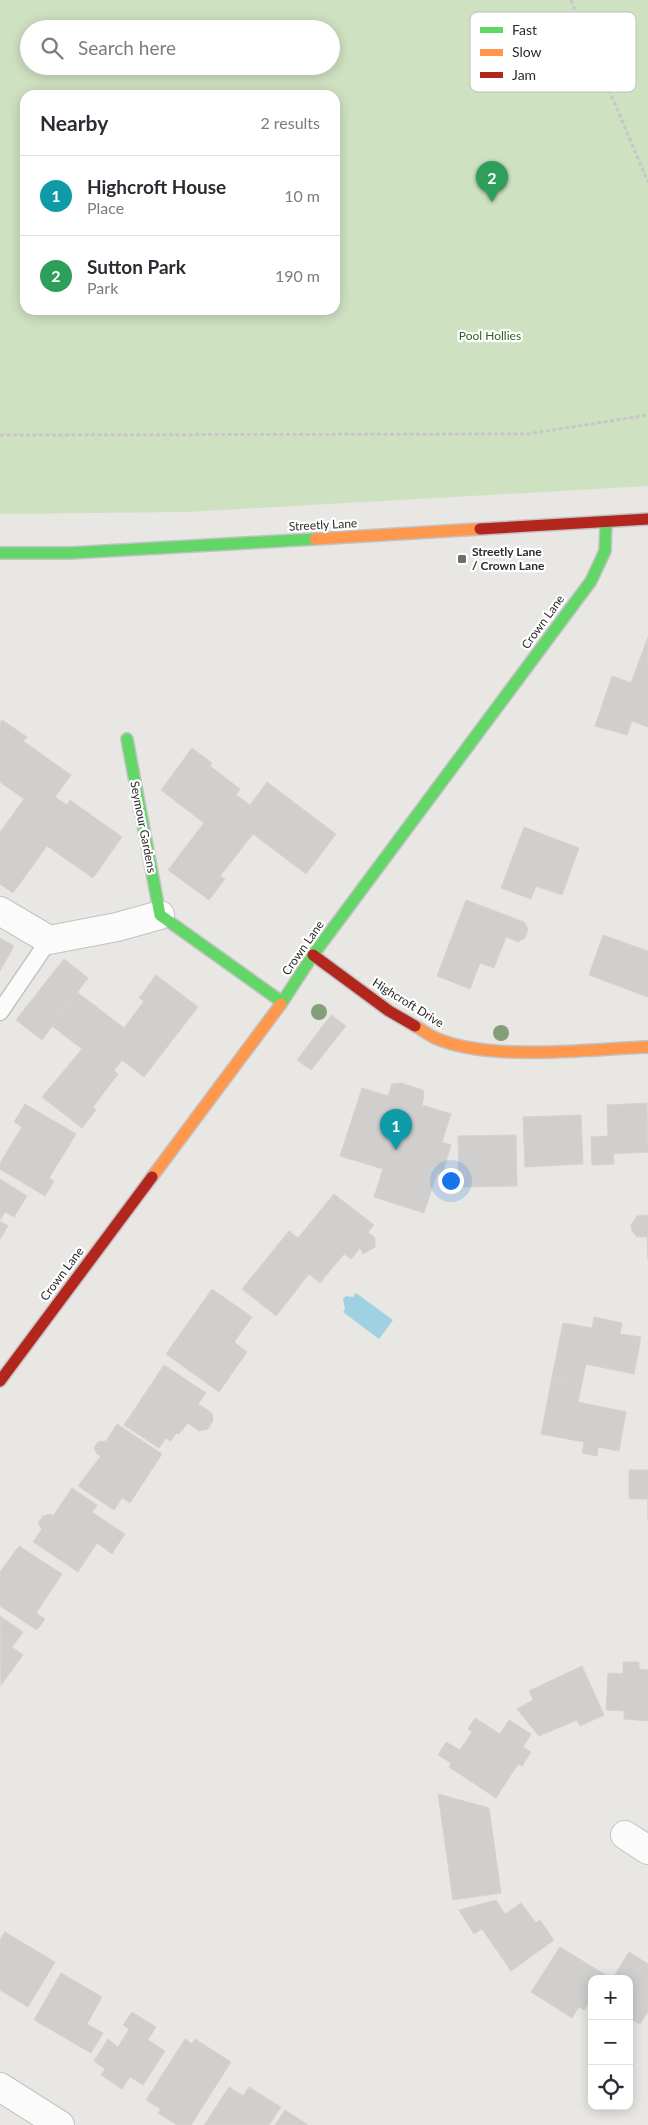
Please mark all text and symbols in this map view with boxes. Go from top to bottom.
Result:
legend [470,12,636,92]
search box [20,20,340,75]
text: Fast [512,21,537,38]
icon: search [38,34,66,62]
text: Search here [78,36,176,59]
text: Slow [512,43,542,60]
text: Jam [512,66,536,83]
text: Nearby [40,110,108,135]
text: 2 results [260,113,320,132]
pin: 2 [476,161,508,202]
text: Highcroft House [87,175,226,198]
text: 1 [51,186,61,205]
text: 10 m [284,186,320,205]
text: Place [87,198,124,217]
text: Sutton Park [87,255,186,278]
text: 2 [51,266,61,285]
text: 190 m [275,266,320,285]
text: Park [87,278,118,297]
park label: Pool Hollies [459,328,521,343]
street label: Streetly Lane [288,515,358,534]
place label: Streetly Lane / Crown Lane [472,544,545,573]
marker: Streetly Lane / Crown Lane [456,553,468,565]
street label: Crown Lane [518,592,567,652]
street label: Seymour Gardens [127,780,160,874]
street label: Crown Lane [278,918,327,978]
street label: Highcroft Drive [370,975,447,1030]
pin: 1 [380,1109,412,1150]
your location [438,1168,464,1194]
street label: Crown Lane [37,1244,87,1303]
map controls [588,1975,633,2110]
button: + [588,1975,633,2020]
button: − [588,2020,633,2065]
button: locate [588,2065,633,2110]

